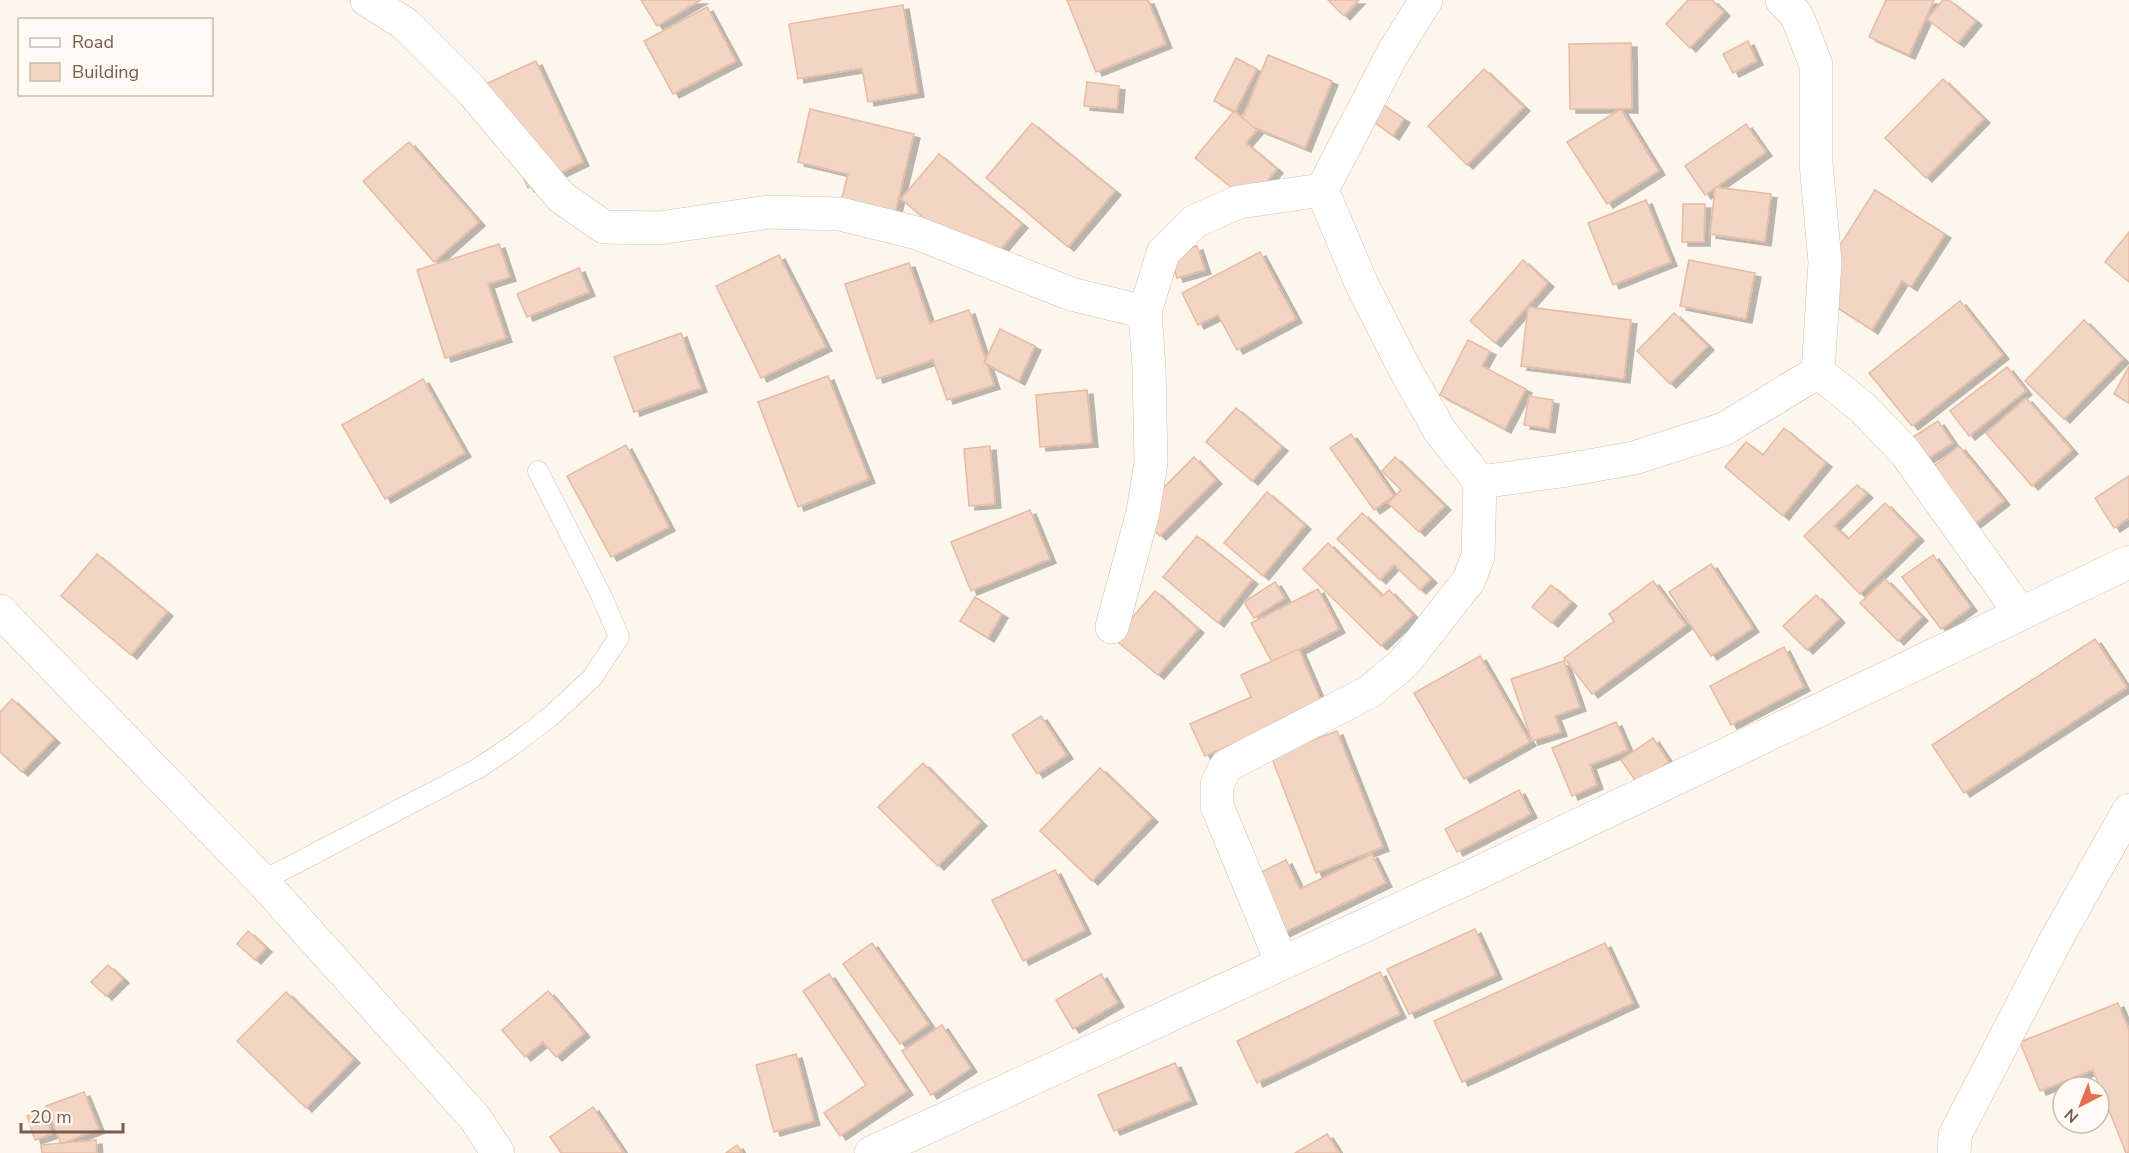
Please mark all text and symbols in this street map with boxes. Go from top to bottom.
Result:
legend [18,18,213,96]
text: Road [72,30,114,54]
text: Building [72,60,139,84]
north arrow [2051,1075,2111,1135]
scale bar [21,1096,123,1134]
text: N [2060,1103,2083,1128]
text: 20 m [30,1105,72,1129]

